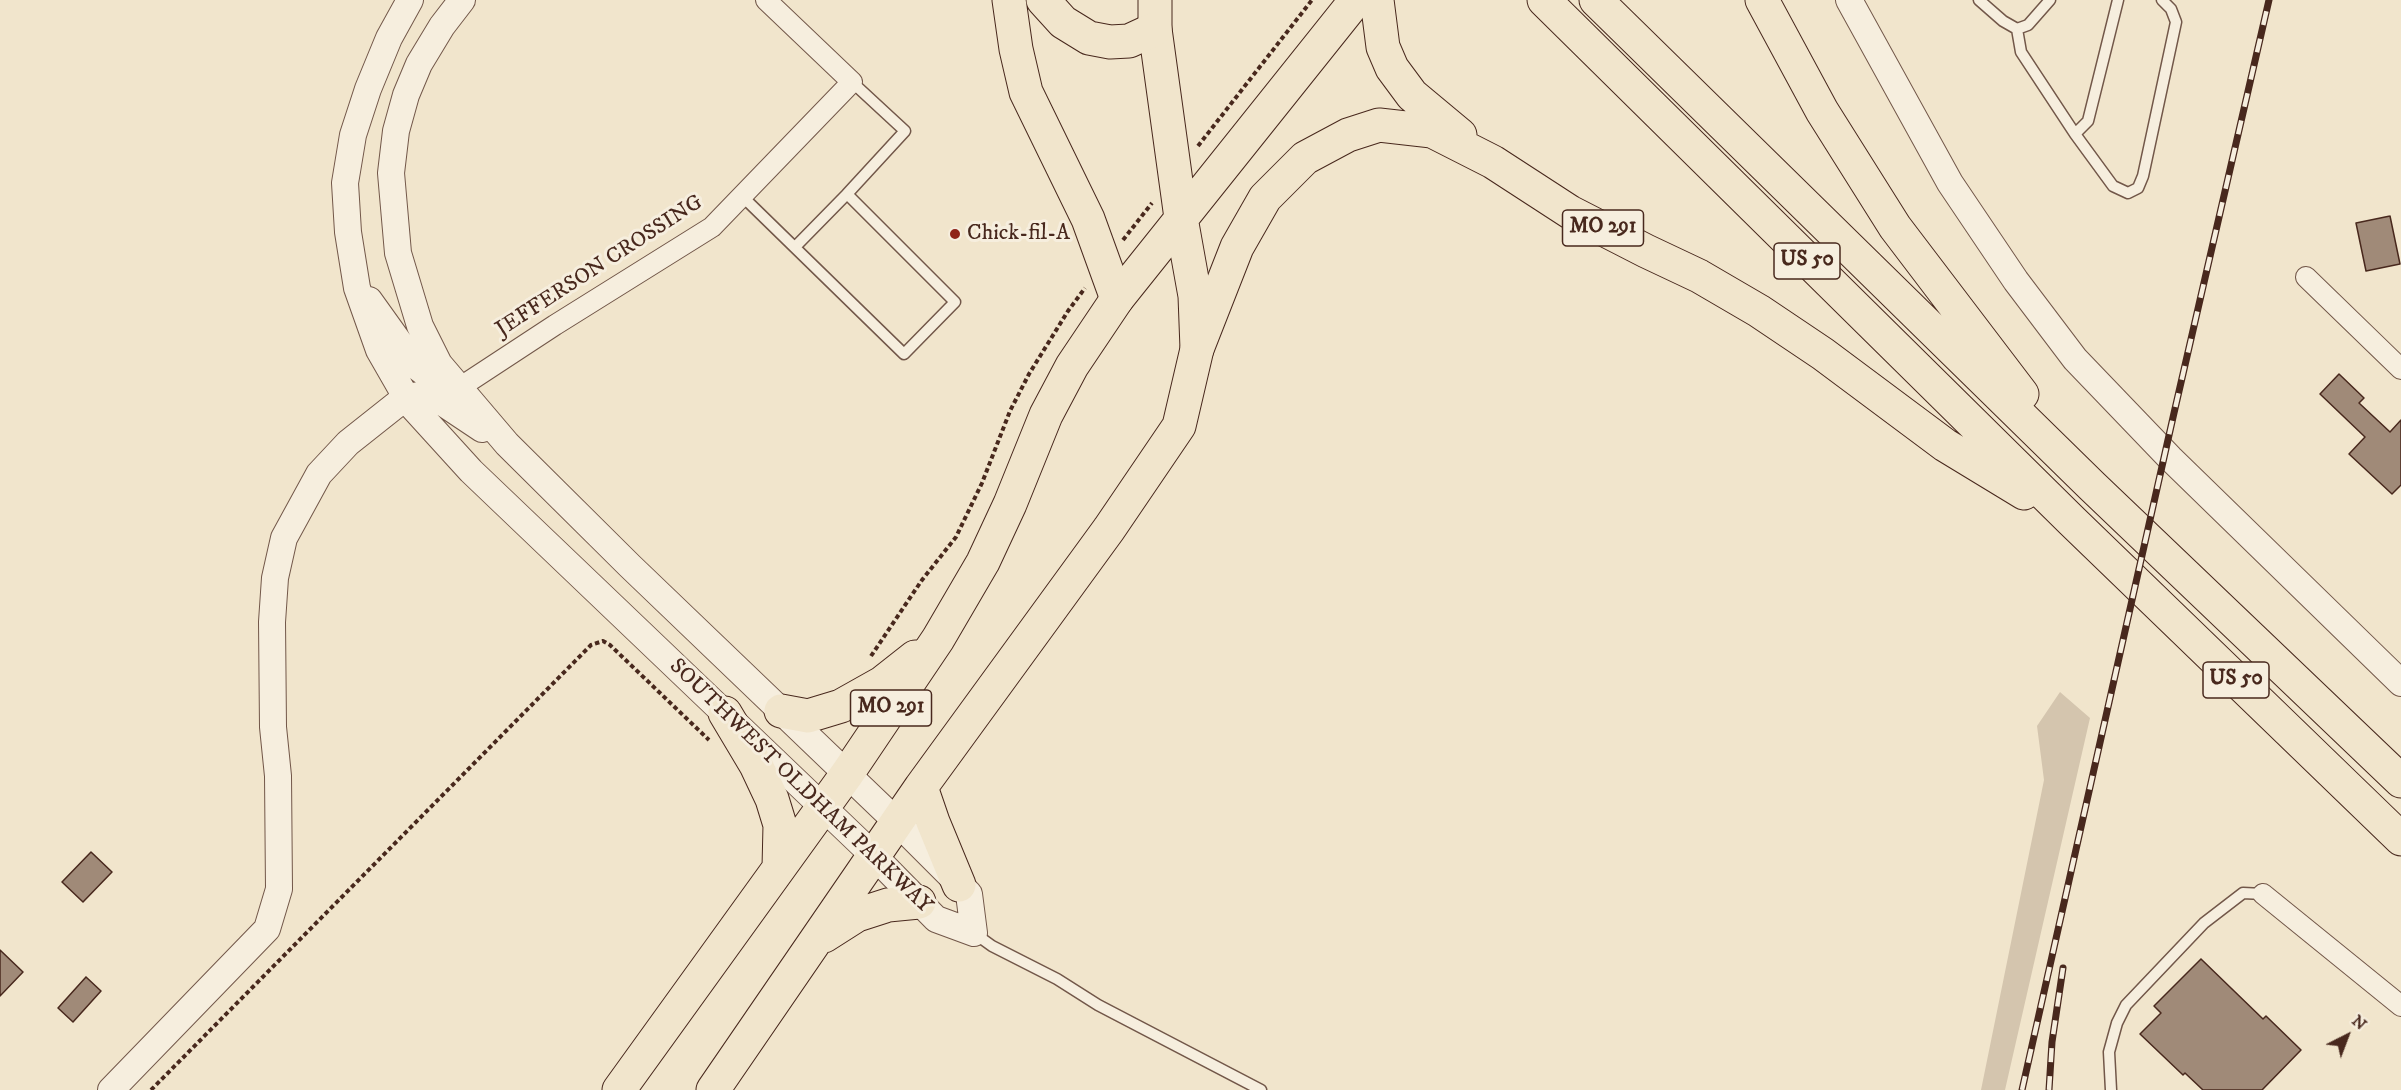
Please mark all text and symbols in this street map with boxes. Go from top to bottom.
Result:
street label: JEFFERSON CROSSING [492,190,708,344]
road number: MO 291 [1562,210,1644,246]
place label: Chick-fil-A [967,221,1070,247]
marker: Chick-fil-A [948,227,962,241]
road number: US 50 [1774,243,1840,279]
street label: SOUTHWEST OLDHAM PARKWAY [663,654,937,920]
road number: US 50 [2203,662,2269,698]
road number: MO 291 [850,690,932,726]
north arrow [2317,1006,2377,1066]
text: N [2347,1011,2371,1034]

